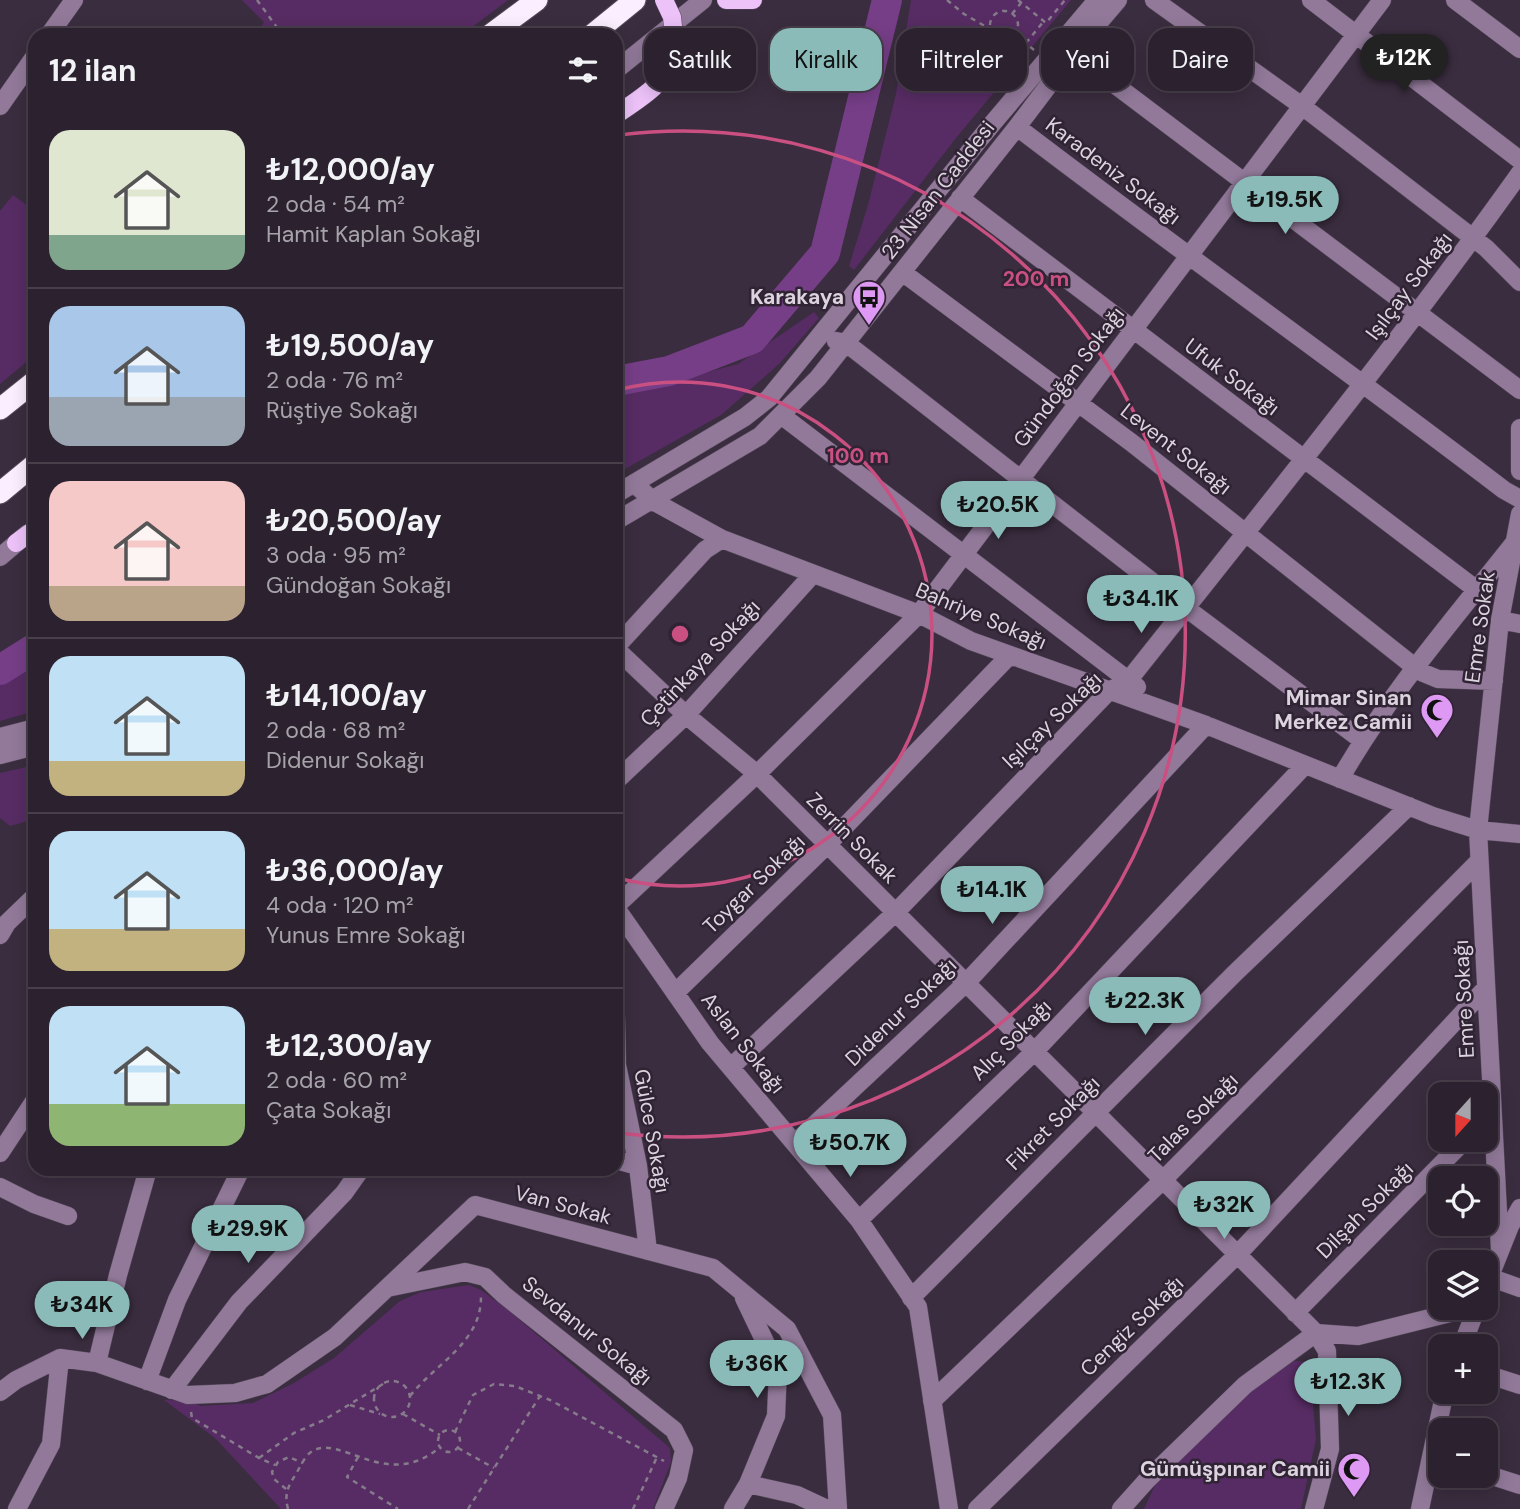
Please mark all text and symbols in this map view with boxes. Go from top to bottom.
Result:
chip: Satılık [644,28,756,91]
chip: Kiralık [770,28,882,91]
chip: Filtreler [896,28,1027,91]
chip: Yeni [1041,28,1134,91]
chip: Daire [1148,28,1253,91]
pin: ₺12K [1363,34,1445,94]
text: ₺12K [1376,42,1432,72]
text: 12 ilan [49,51,136,90]
icon: filters [564,51,602,89]
street label: Karadeniz Sokağı [1040,111,1186,231]
street label: 23 Nisan Caddesi [875,115,1001,265]
text: ₺12,000/ay [266,150,435,189]
icon: home [105,158,189,242]
pin: ₺19.5K [1228,176,1342,236]
text: ₺19.5K [1247,184,1323,214]
text: 2 oda · 54 m² [266,189,405,219]
text: Hamit Kaplan Sokağı [266,219,481,249]
street label: Işılçay Sokağı [1359,226,1459,346]
text: 200 m [1003,265,1069,293]
bus stop icon: Karakaya [850,278,888,327]
place label: Karakaya [750,283,844,311]
street label: Gündoğan Sokağı [1007,301,1131,453]
text: ₺19,500/ay [266,326,434,365]
street label: Ufuk Sokağı [1179,332,1285,422]
icon: home [105,334,189,418]
text: 2 oda · 76 m² [266,365,403,395]
text: Rüştiye Sokağı [266,395,418,425]
street label: Levent Sokağı [1115,397,1237,501]
text: 100 m [827,442,889,470]
pin: ₺20.5K [941,482,1055,541]
text: ₺20.5K [957,489,1039,519]
text: ₺20,500/ay [266,501,442,540]
icon: home [105,509,189,593]
text: 3 oda · 95 m² [266,540,406,570]
street label: Emre Sokak [1458,569,1502,685]
text: Gündoğan Sokağı [266,570,451,600]
street label: Bahriye Sokağı [911,576,1051,656]
pin: ₺34.1K [1084,576,1198,635]
text: ₺34.1K [1103,583,1179,613]
street label: Çetinkaya Sokağı [634,593,766,733]
centre of rings [668,622,692,646]
street label: Işılçay Sokağı [996,665,1108,775]
text: ₺14,100/ay [266,676,427,715]
icon: home [105,684,189,768]
place label: Mimar Sinan Merkez Camii [1274,684,1412,736]
mosque icon: Mimar Sinan Merkez Camii [1418,691,1456,740]
text: 2 oda · 68 m² [266,715,405,745]
text: Didenur Sokağı [266,745,424,775]
street label: Zerrin Sokak [800,786,904,890]
street label: Toygar Sokağı [697,828,811,940]
text: ₺36,000/ay [266,851,444,890]
icon: home [105,859,189,943]
pin: ₺14.1K [935,866,1049,926]
text: ₺14.1K [957,874,1027,904]
text: 4 oda · 120 m² [266,890,414,920]
text: Yunus Emre Sokağı [266,920,466,950]
street label: Emre Sokağı [1447,939,1481,1059]
street label: Didenur Sokağı [839,952,963,1072]
pin: ₺22.3K [1088,978,1202,1037]
text: ₺22.3K [1105,985,1185,1015]
street label: Aslan Sokağı [695,987,791,1099]
street label: Alıç Sokağı [964,993,1058,1087]
text: ₺12,300/ay [266,1026,432,1065]
icon: home [105,1034,189,1118]
text: 2 oda · 60 m² [266,1065,407,1095]
street label: Gülce Sokağı [627,1067,677,1195]
street label: Talas Sokağı [1142,1067,1244,1169]
street label: Fikret Sokağı [1000,1070,1106,1176]
north arrow [1428,1082,1498,1152]
map controls [1428,1082,1498,1488]
text: Çata Sokağı [266,1095,391,1125]
pin: ₺50.7K [793,1120,907,1179]
text: ₺50.7K [809,1127,891,1157]
street label: Dilşah Sokağı [1310,1155,1420,1265]
button: locate [1428,1166,1498,1236]
street label: Van Sokak [512,1179,615,1231]
pin: ₺32K [1183,1182,1265,1241]
text: ₺32K [1193,1189,1255,1219]
pin: ₺29.9K [191,1206,305,1265]
text: ₺29.9K [208,1213,288,1243]
button: layers [1428,1250,1498,1320]
street label: Sevdanur Sokağı [516,1270,658,1392]
street label: Cengiz Sokağı [1074,1270,1190,1382]
pin: ₺34K [41,1282,123,1341]
text: ₺34K [51,1289,113,1319]
button: + [1428,1334,1498,1404]
pin: ₺36K [716,1340,798,1400]
text: ₺36K [726,1348,788,1378]
pin: ₺12.3K [1291,1358,1405,1418]
text: ₺12.3K [1310,1366,1386,1396]
button: − [1428,1418,1498,1488]
mosque icon: Gümüşpınar Camii [1335,1450,1373,1499]
place label: Gümüşpınar Camii [1140,1455,1330,1483]

